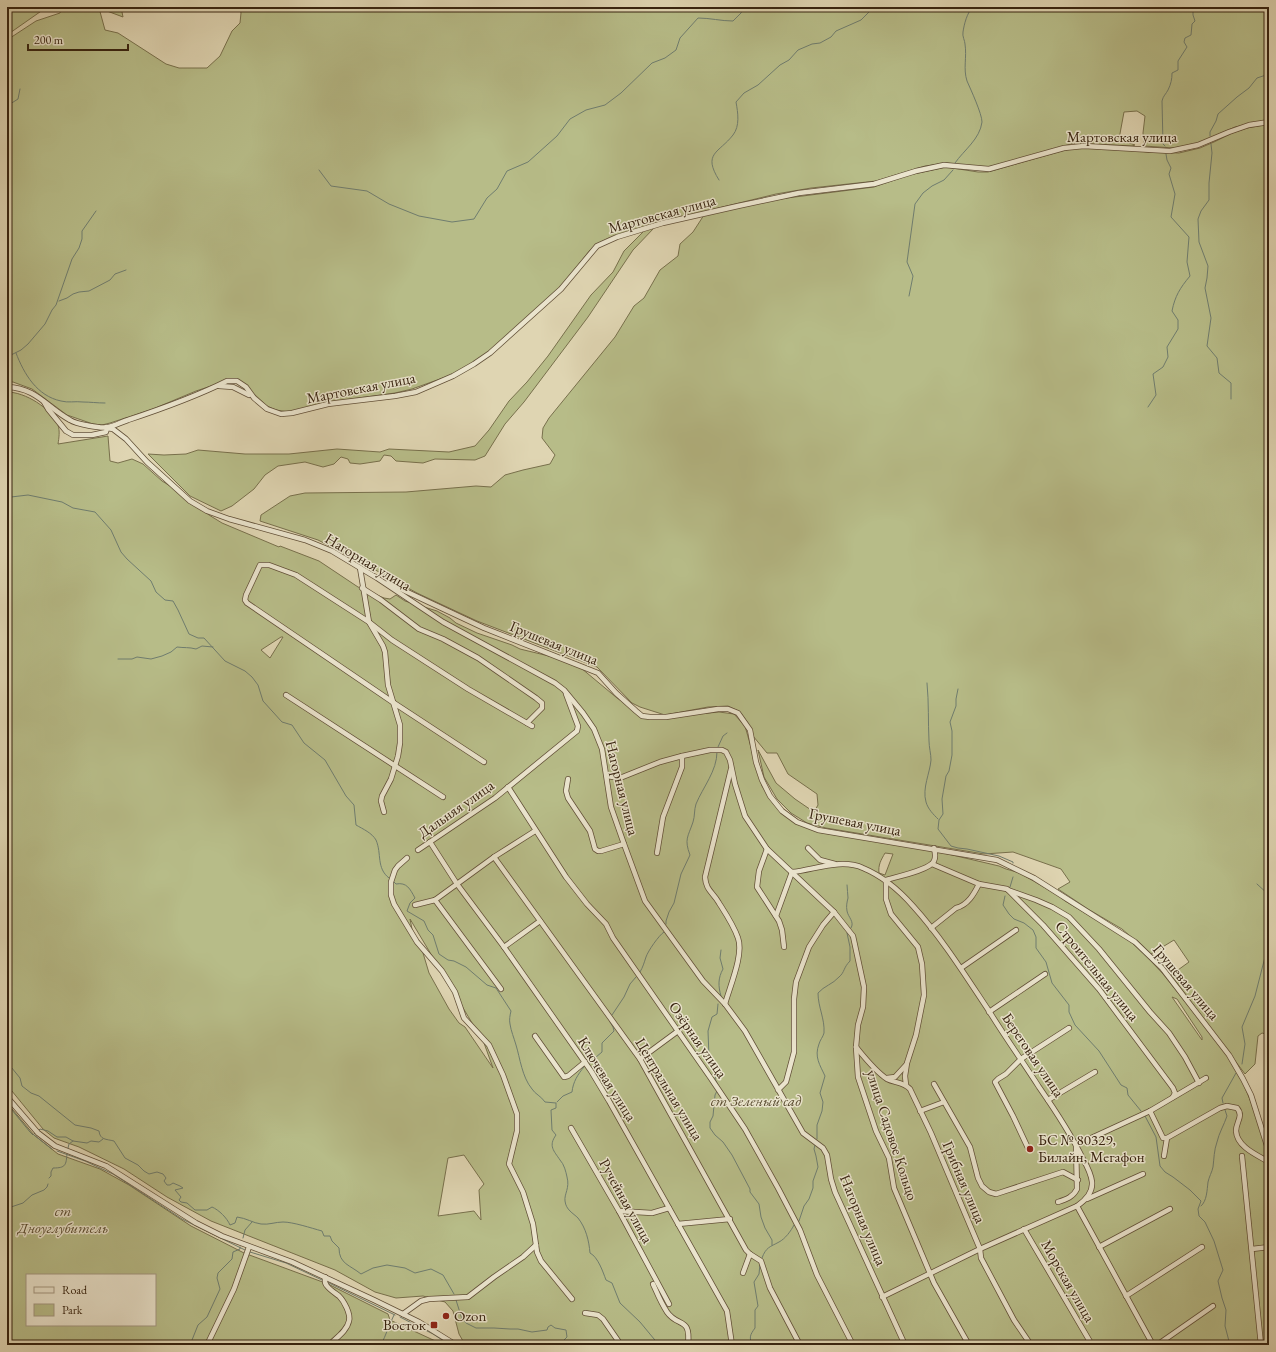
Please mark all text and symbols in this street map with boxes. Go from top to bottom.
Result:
scale bar [28,26,128,52]
text: 200 m [34,32,64,48]
street label: Мартовская улица [1067,127,1177,146]
street label: Мартовская улица [606,190,718,237]
street label: Мартовская улица [305,368,417,407]
street label: Нагорная улица [322,528,415,595]
street label: Грушевая улица [507,616,601,669]
street label: Нагорная улица [602,738,643,837]
street label: Дальняя улица [414,775,498,842]
street label: Грушевая улица [807,803,903,840]
street label: Строительная улица [1051,917,1144,1025]
street label: Грушевая улица [1149,940,1224,1024]
street label: Озёрная улица [665,998,732,1082]
street label: Береговая улица [998,1009,1069,1101]
street label: Ключевая улица [574,1033,641,1125]
street label: Центральная улица [631,1034,708,1144]
street label: улица Садовое Кольцо [862,1067,923,1203]
park label: ст Зеленый сад [711,1091,801,1110]
place label: БС № 80329, Билайн, Мегафон [1038,1130,1145,1166]
street label: Грибная улица [939,1138,990,1226]
marker: БС № 80329, Билайн, Мегафон [1025,1144,1035,1154]
street label: Ручейная улица [595,1155,658,1246]
street label: Нагорная улица [836,1171,891,1268]
park label: ст Дноуглубитель [17,1201,108,1237]
street label: Морская улица [1037,1236,1100,1325]
legend [26,1274,156,1326]
text: Road [62,1282,88,1298]
text: Park [62,1302,83,1318]
place label: Ozon [454,1306,487,1325]
marker: Ozon [441,1311,451,1321]
place label: Восток [383,1315,426,1334]
marker: Восток [429,1320,439,1330]

